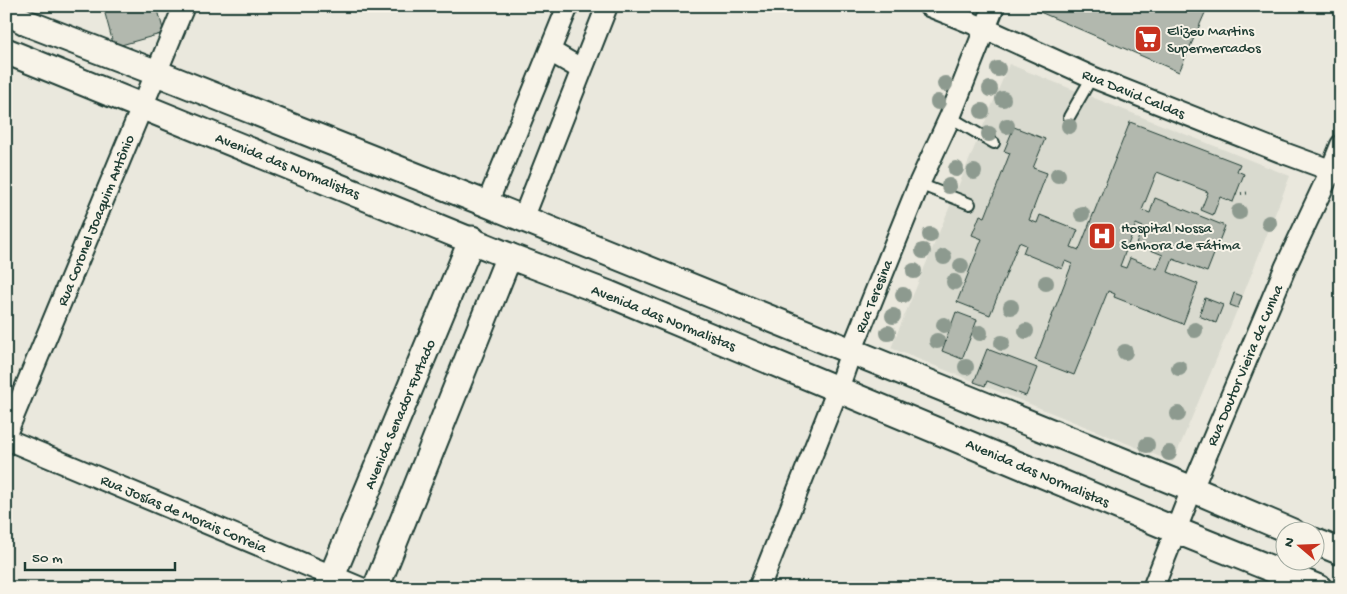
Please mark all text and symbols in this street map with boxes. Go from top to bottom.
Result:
place label: Elizeu Martins Supermercados [1167,23,1261,58]
supermarket icon: Elizeu Martins Supermercados [1133,24,1163,54]
street label: Rua David Caldas [1079,66,1188,124]
street label: Avenida das Normalistas [212,130,363,204]
street label: Rua Coronel Joaquim Antônio [54,132,140,309]
place label: Hospital Nossa Senhora de Fátima [1121,220,1241,255]
hospital icon: Hospital Nossa Senhora de Fátima [1087,221,1117,251]
street label: Rua Teresina [852,257,898,336]
street label: Avenida das Normalistas [588,282,739,356]
street label: Rua Doutor Vieira da Cunha [1204,282,1288,449]
street label: Avenida Senador Furtado [361,337,441,492]
street label: Avenida das Normalistas [963,435,1112,512]
street label: Rua Josías de Morais Correia [97,472,270,558]
north arrow [1274,522,1324,572]
text: N [1281,535,1300,550]
scale bar [25,539,175,571]
text: 50 m [32,550,63,568]

